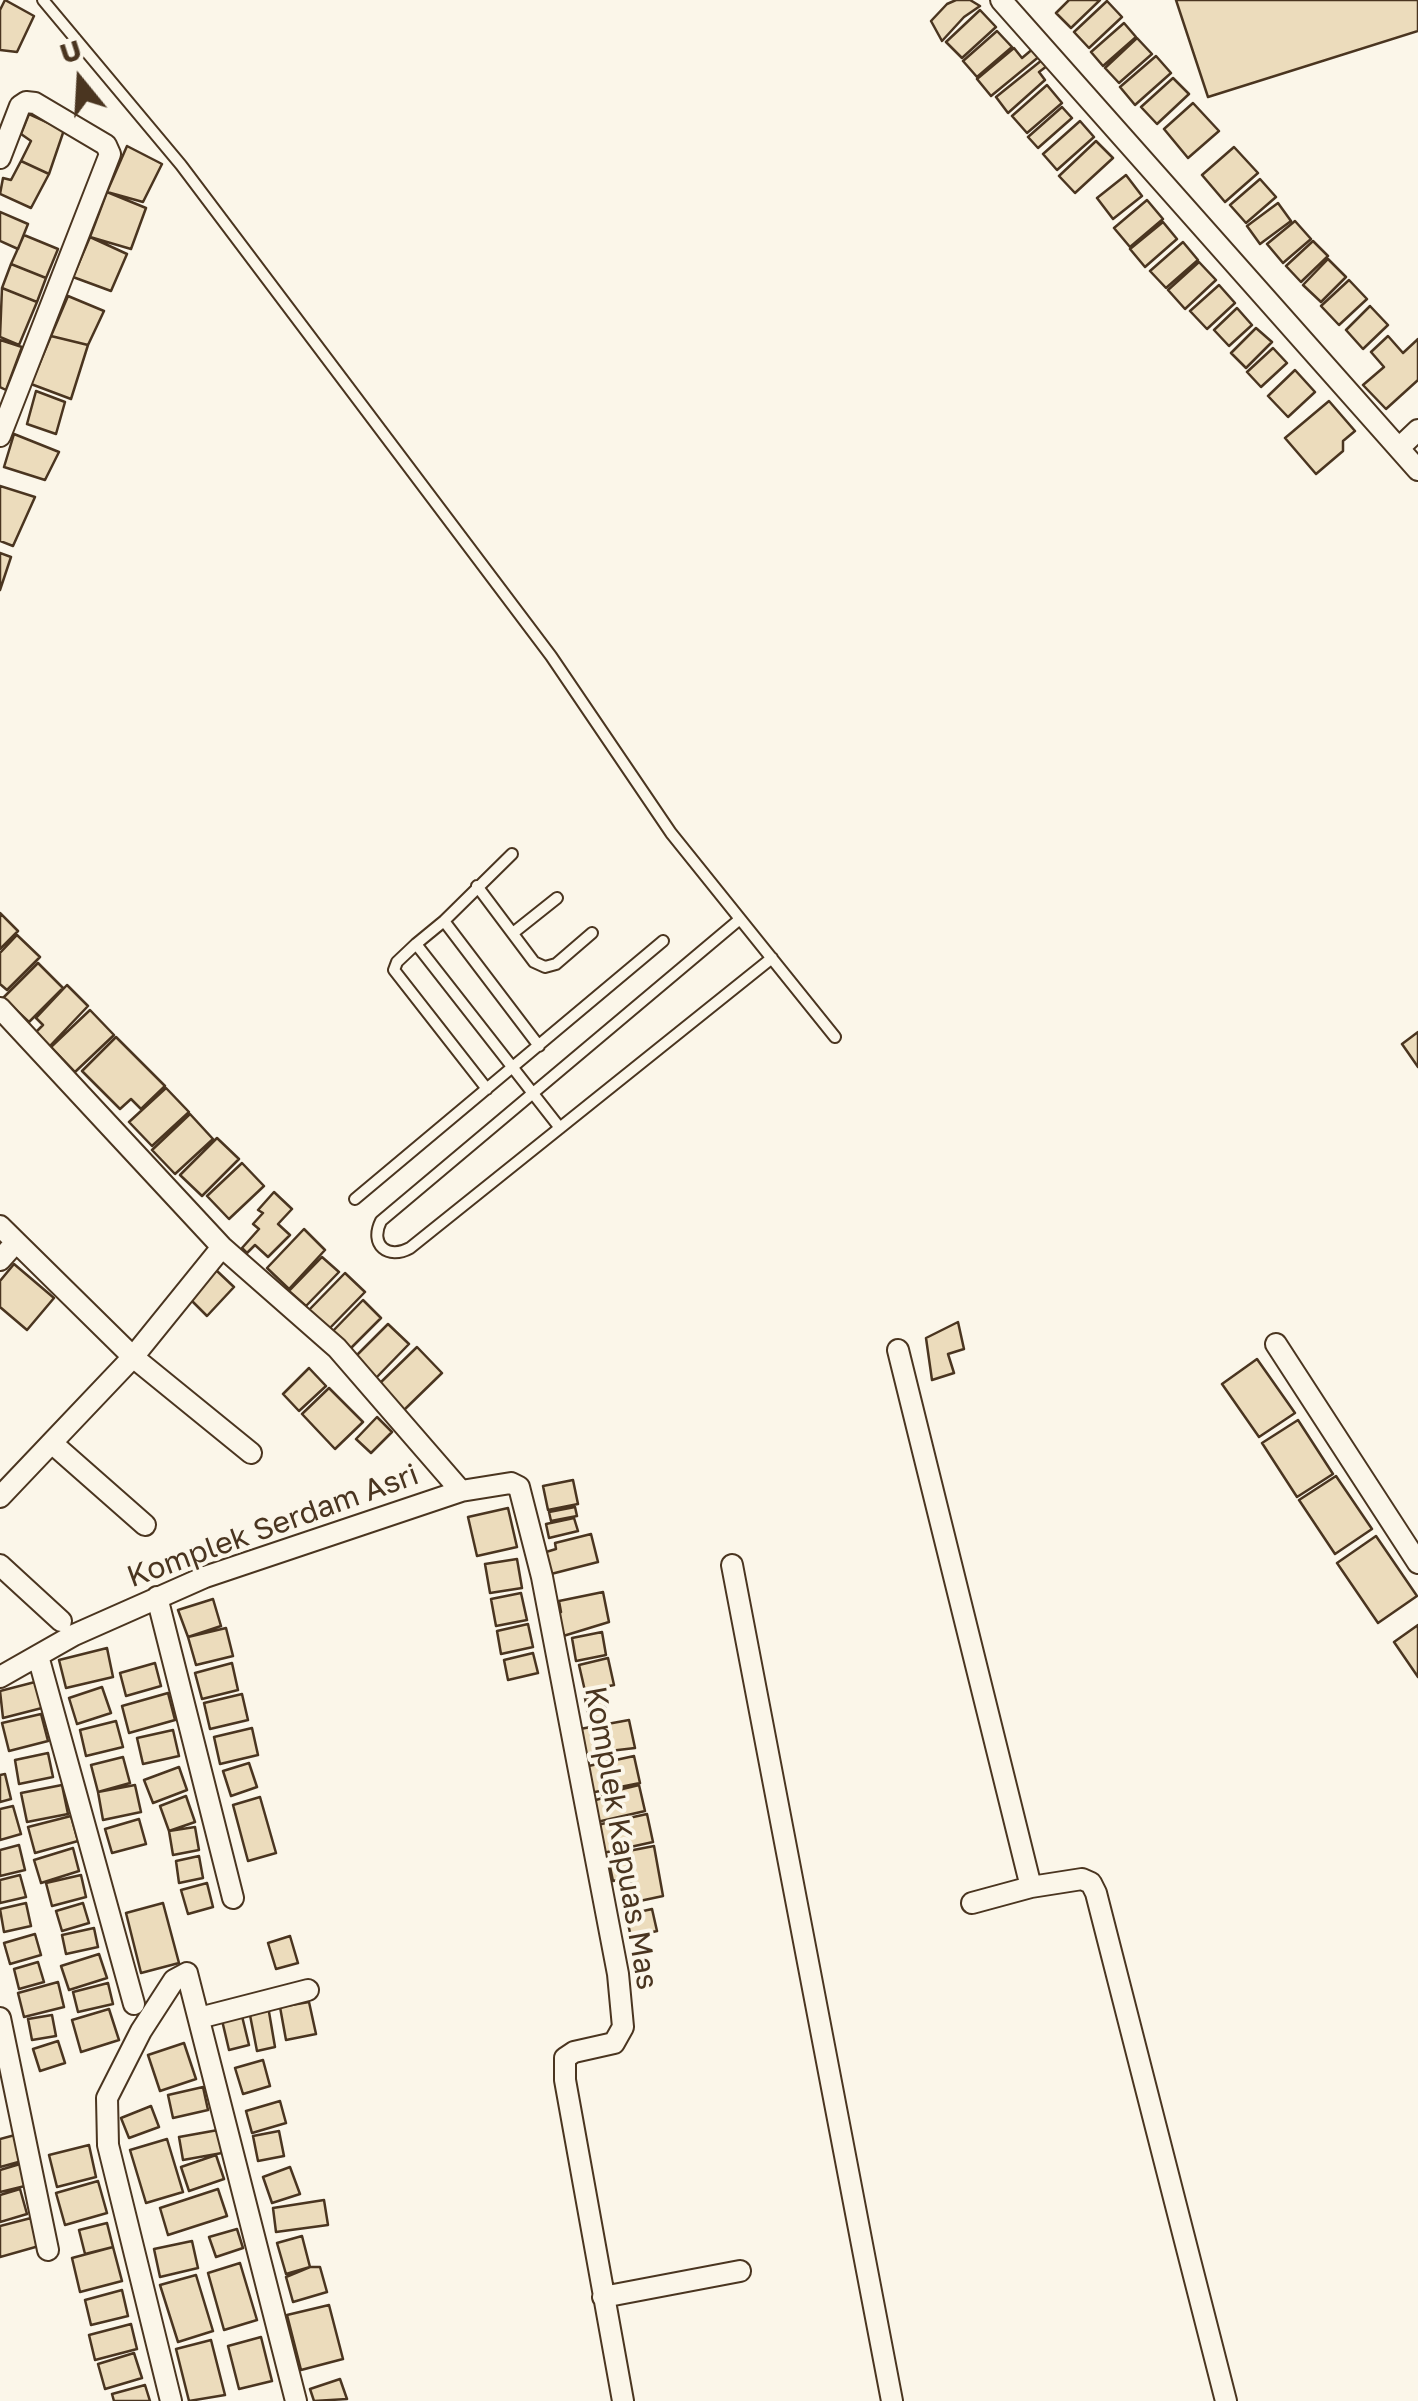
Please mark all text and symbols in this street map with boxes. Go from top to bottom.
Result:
north arrow [30,30,130,130]
text: U [56,32,85,70]
street label: Komplek Serdam Asri [122,1457,424,1595]
street label: Komplek Kapuas Mas [577,1684,665,1992]

